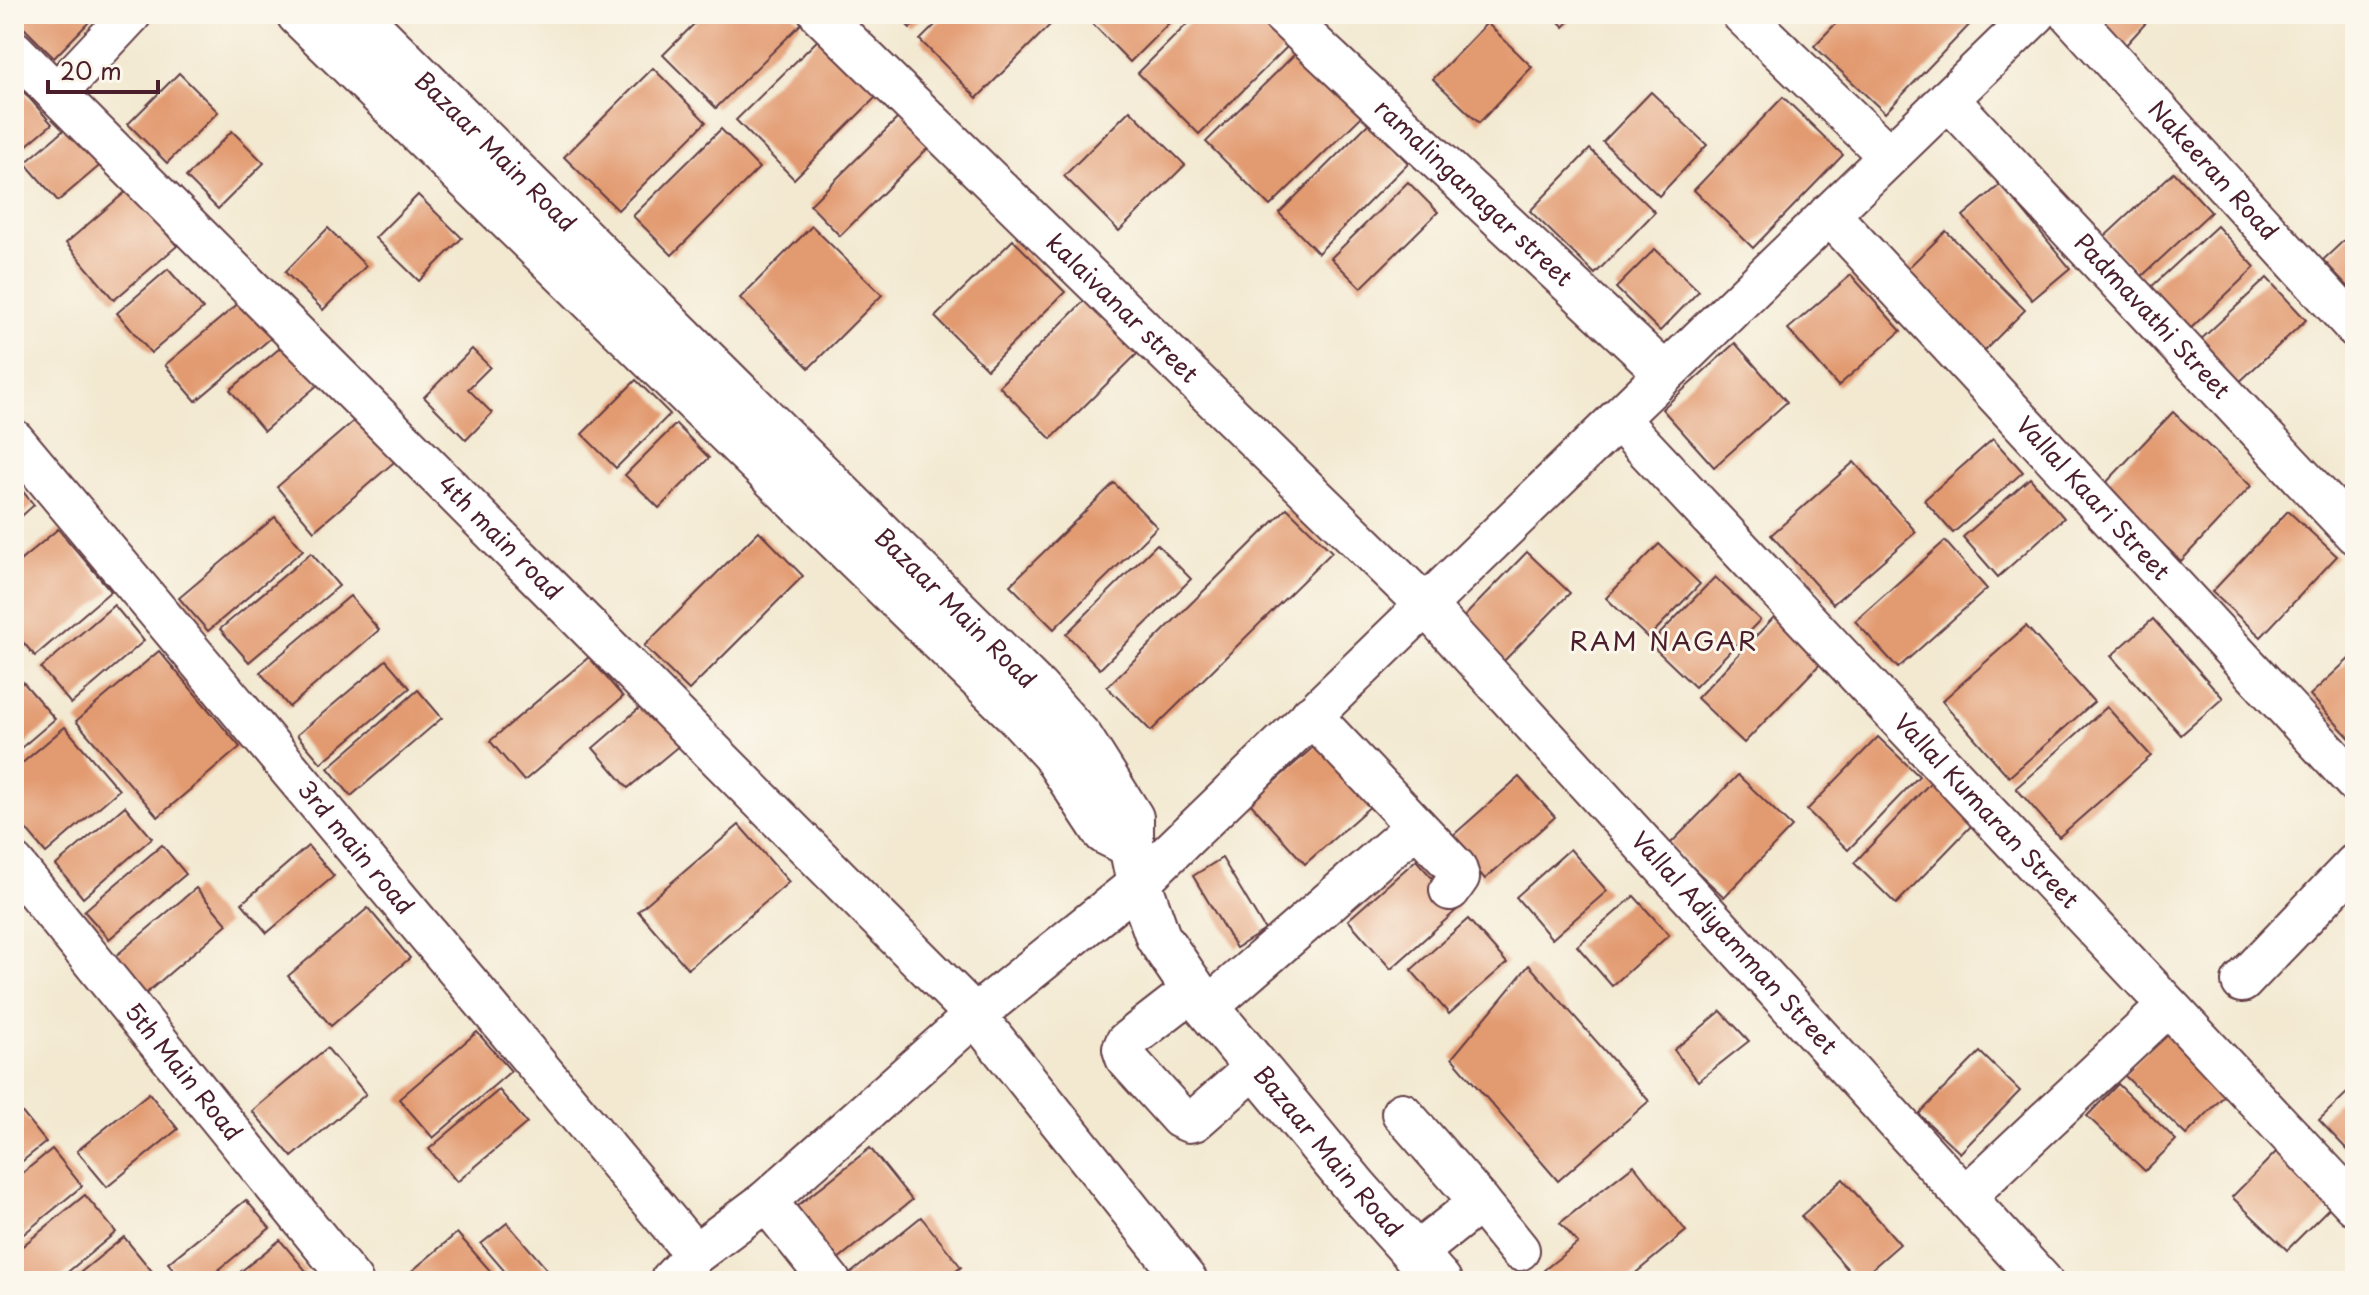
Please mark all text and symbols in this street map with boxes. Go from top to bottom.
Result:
scale bar [48,44,158,94]
text: 20 m [60,52,122,88]
street label: Bazaar Main Road [407,62,586,239]
street label: ramalinganagar street [1367,89,1582,294]
street label: Nakeeran Road [2141,91,2288,248]
street label: Padmavathi Street [2066,224,2240,406]
street label: kalaivanar street [1039,225,1208,391]
street label: Vallal Kaari Street [2009,407,2180,588]
street label: 4th main road [431,466,572,608]
street label: Bazaar Main Road [867,519,1045,696]
district label: RAM NAGAR [1569,621,1759,660]
street label: Vallal Kumaran Street [1887,704,2088,916]
street label: 3rd main road [290,772,424,922]
street label: Vallal Adiyamman Street [1624,822,1847,1062]
street label: 5th Main Road [117,994,251,1148]
street label: Bazaar Main Road [1246,1057,1412,1245]

